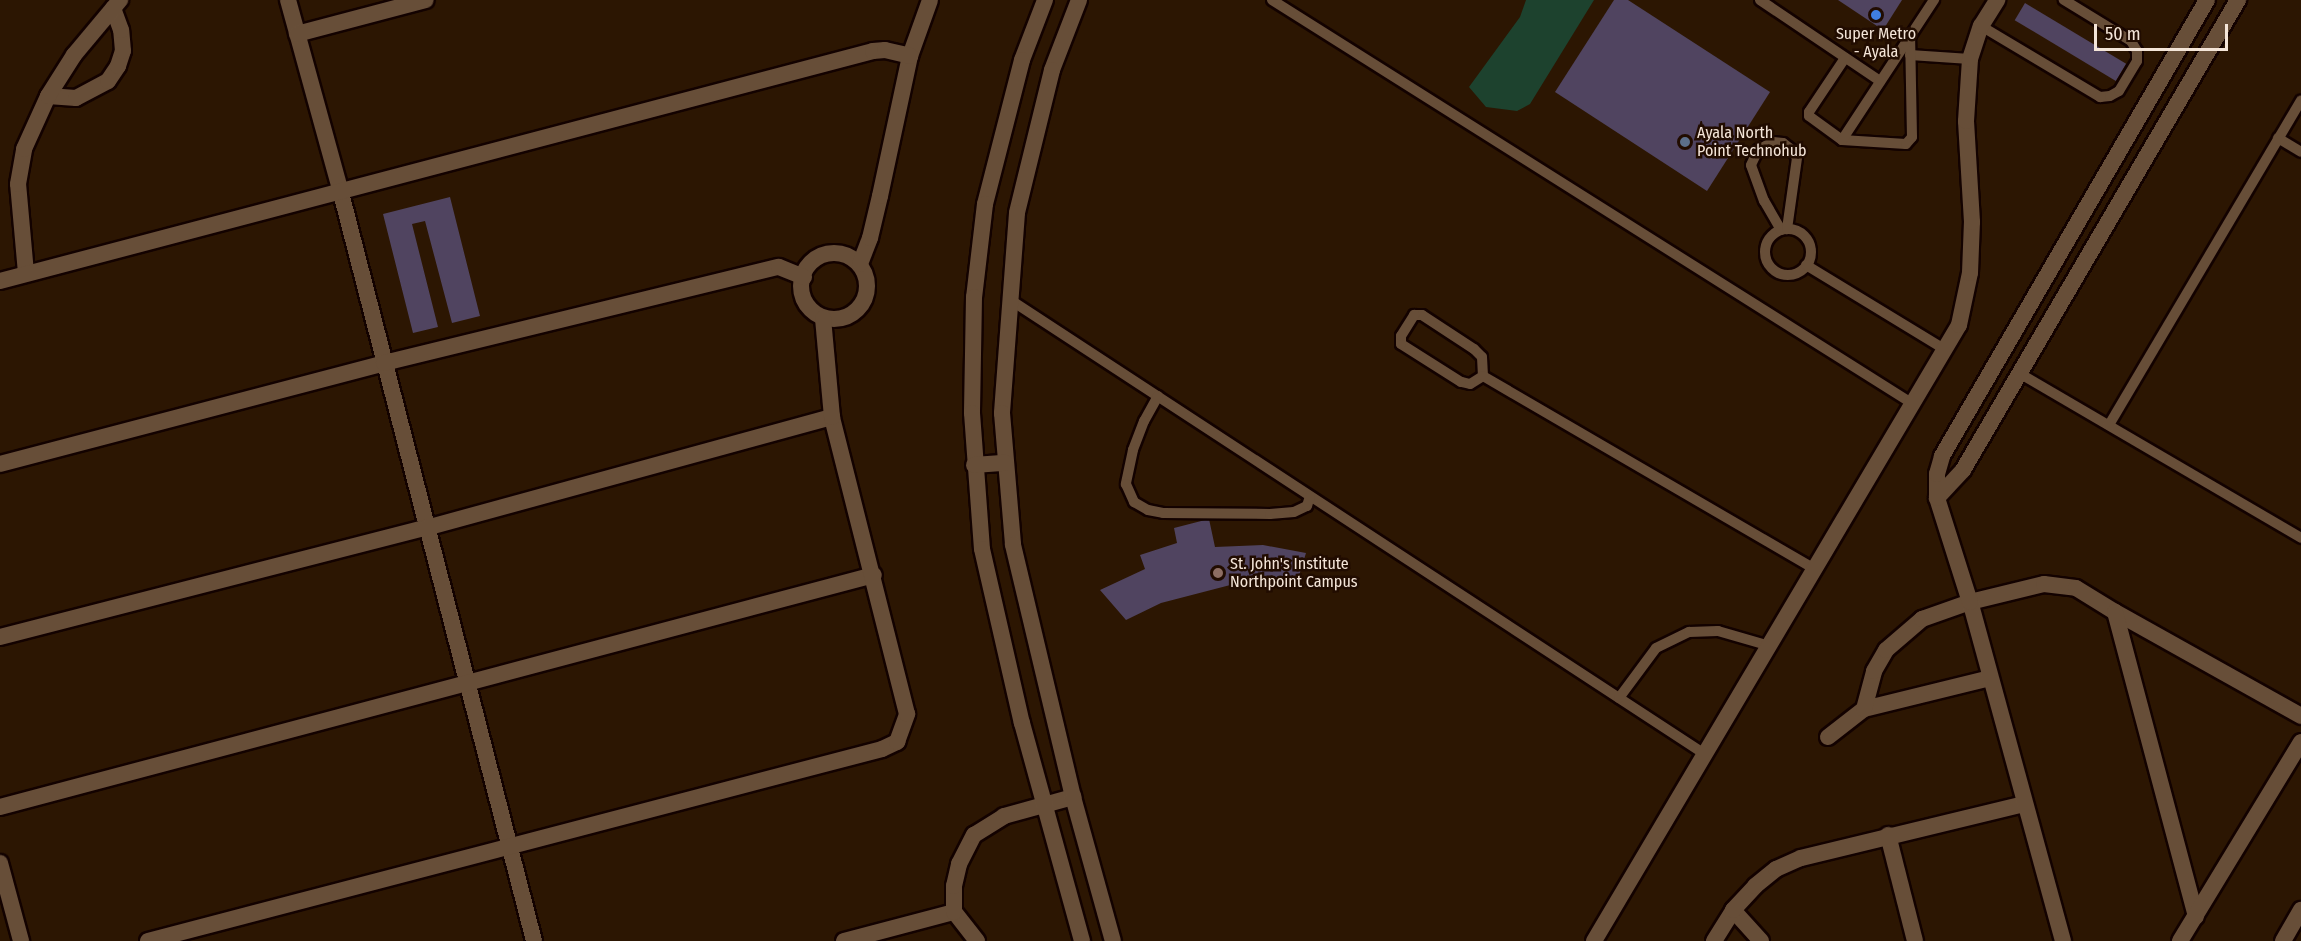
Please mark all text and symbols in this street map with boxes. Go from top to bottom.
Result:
marker: Super Metro - Ayala [1869,8,1883,22]
scale bar [2097,12,2230,50]
text: 50 m [2105,23,2141,45]
place label: Super Metro - Ayala [1836,24,1916,62]
place label: Ayala North Point Technohub [1697,123,1807,161]
marker: Ayala North Point Technohub [1678,135,1692,149]
place label: St. John's Institute Northpoint Campus [1230,554,1358,592]
marker: St. John's Institute Northpoint Campus [1211,566,1225,580]

